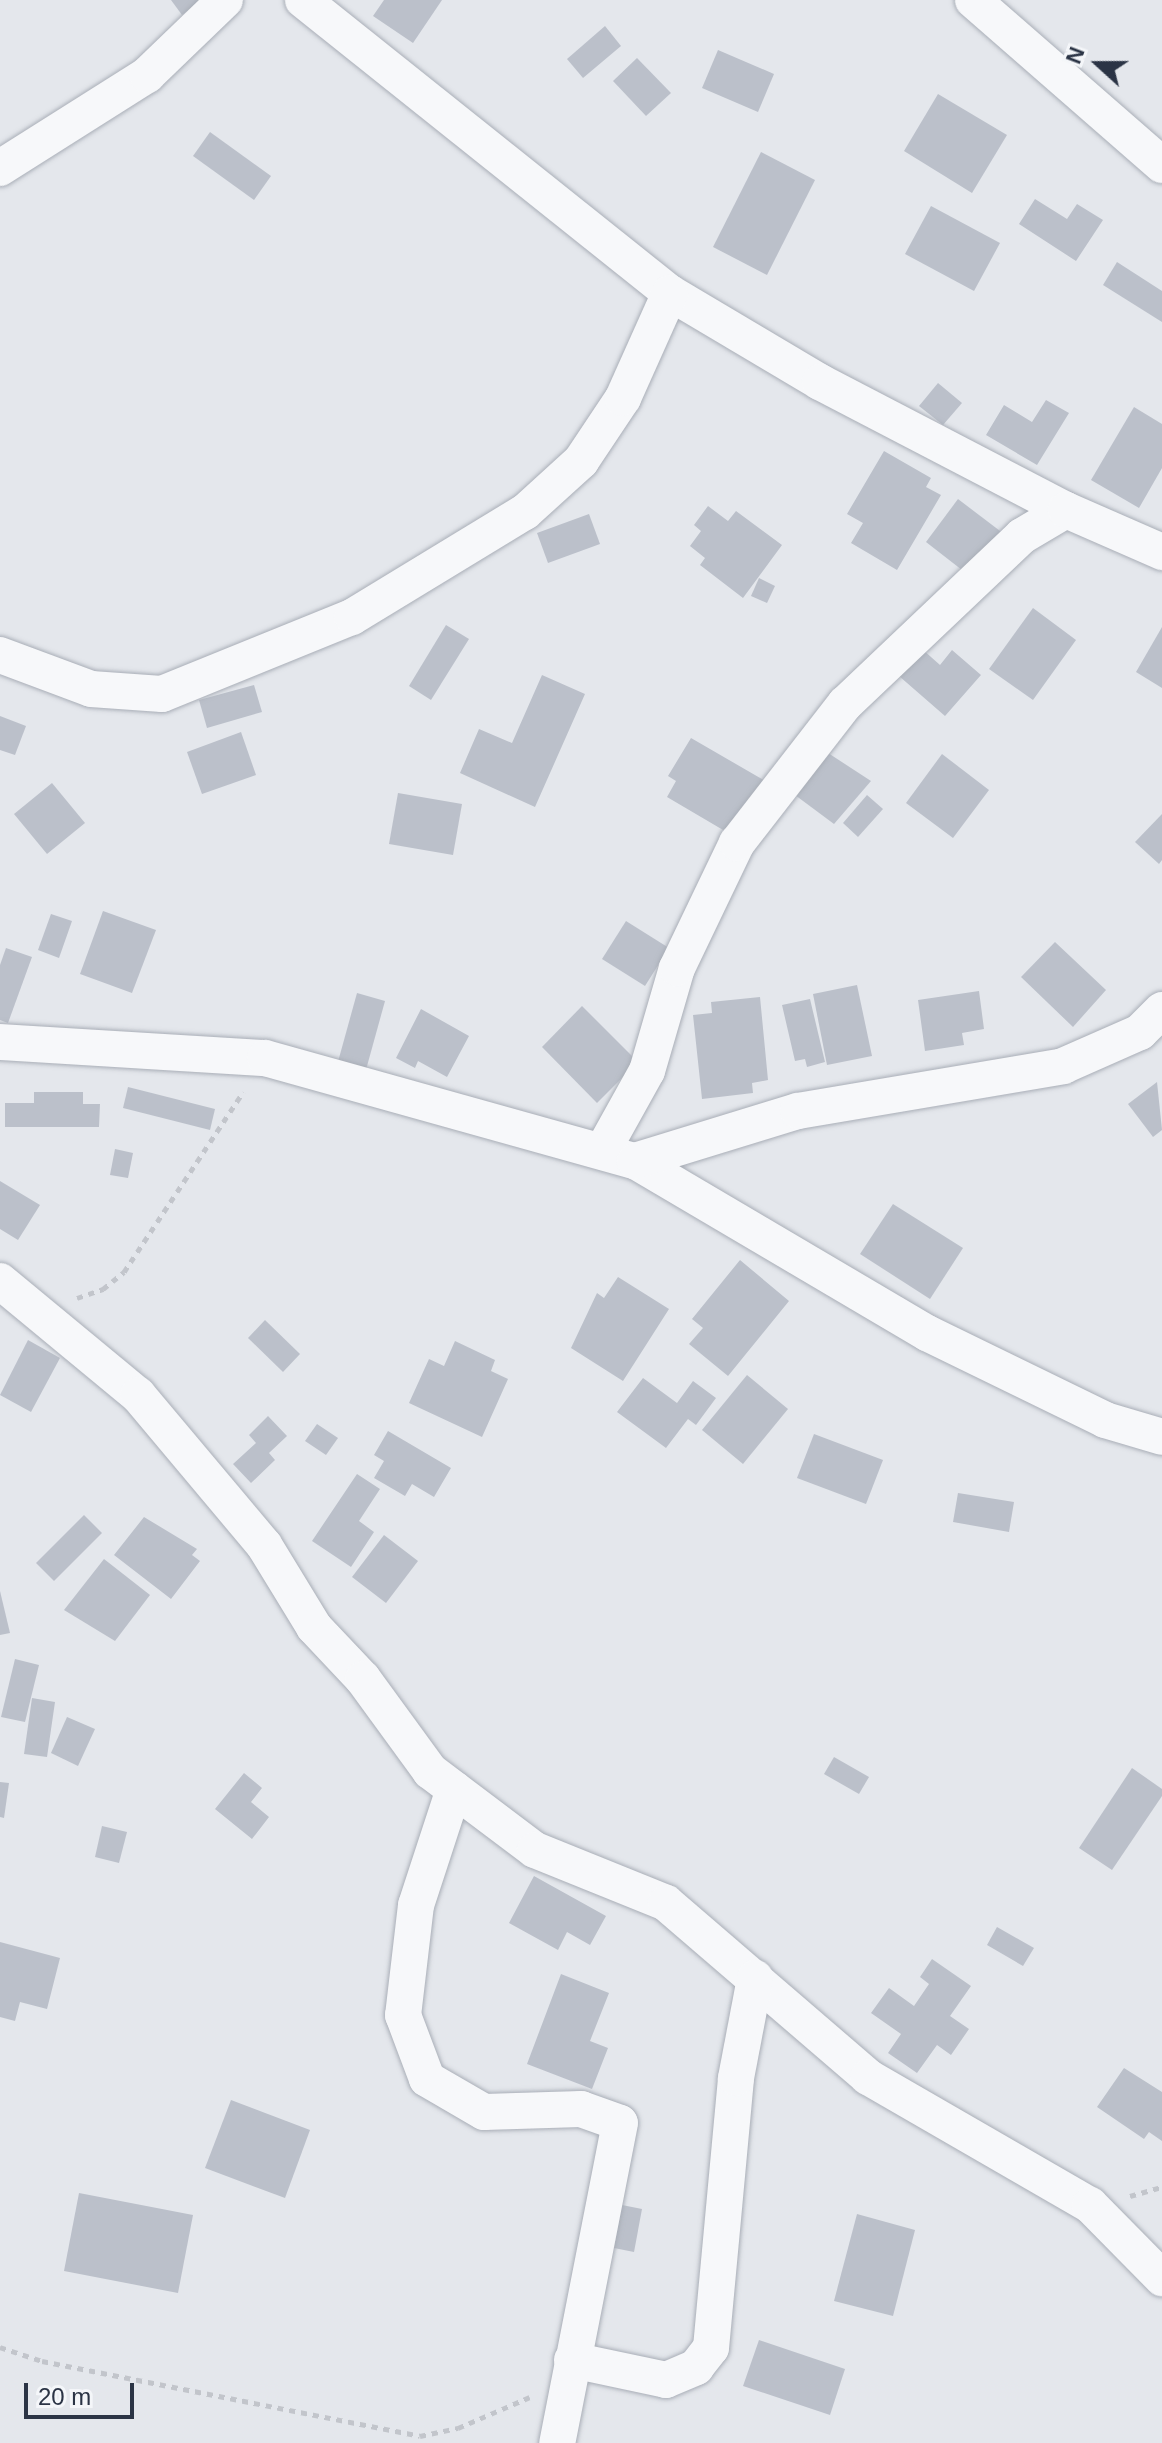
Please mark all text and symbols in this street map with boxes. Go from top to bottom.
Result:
north arrow [1058,24,1138,104]
text: N [1061,43,1090,67]
scale bar [28,2367,138,2417]
text: 20 m [38,2383,91,2410]

